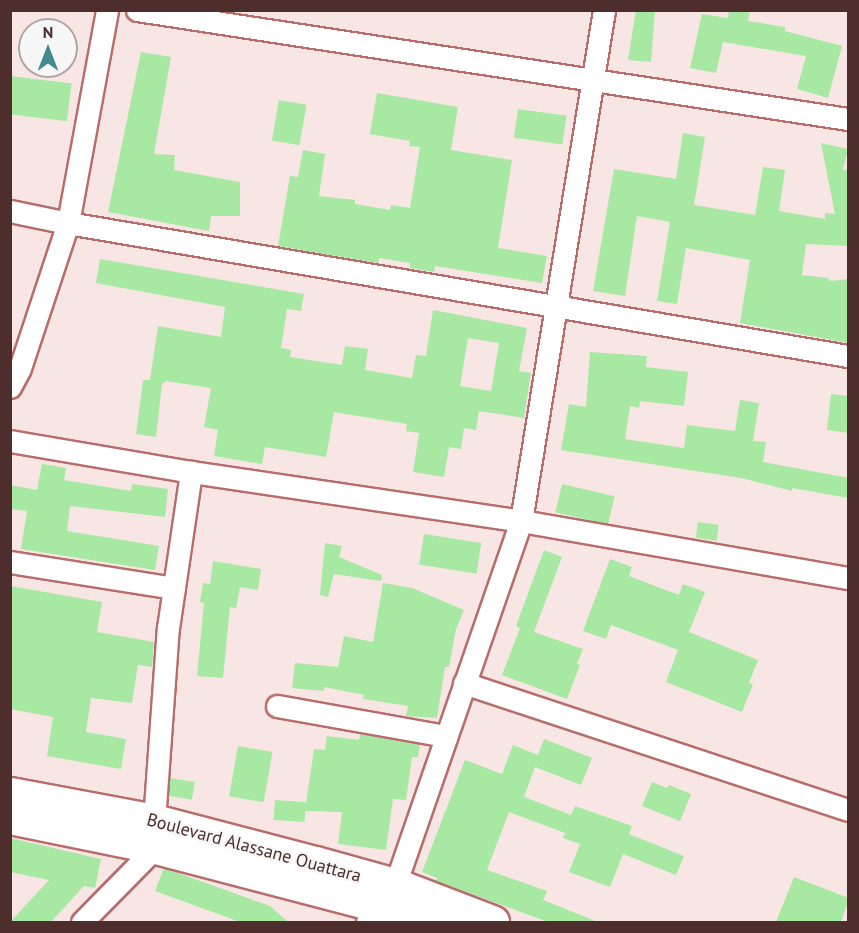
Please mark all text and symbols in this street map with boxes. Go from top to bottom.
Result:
north arrow [18,18,78,78]
text: N [43,22,53,42]
street label: Boulevard Alassane Ouattara [144,809,364,887]

